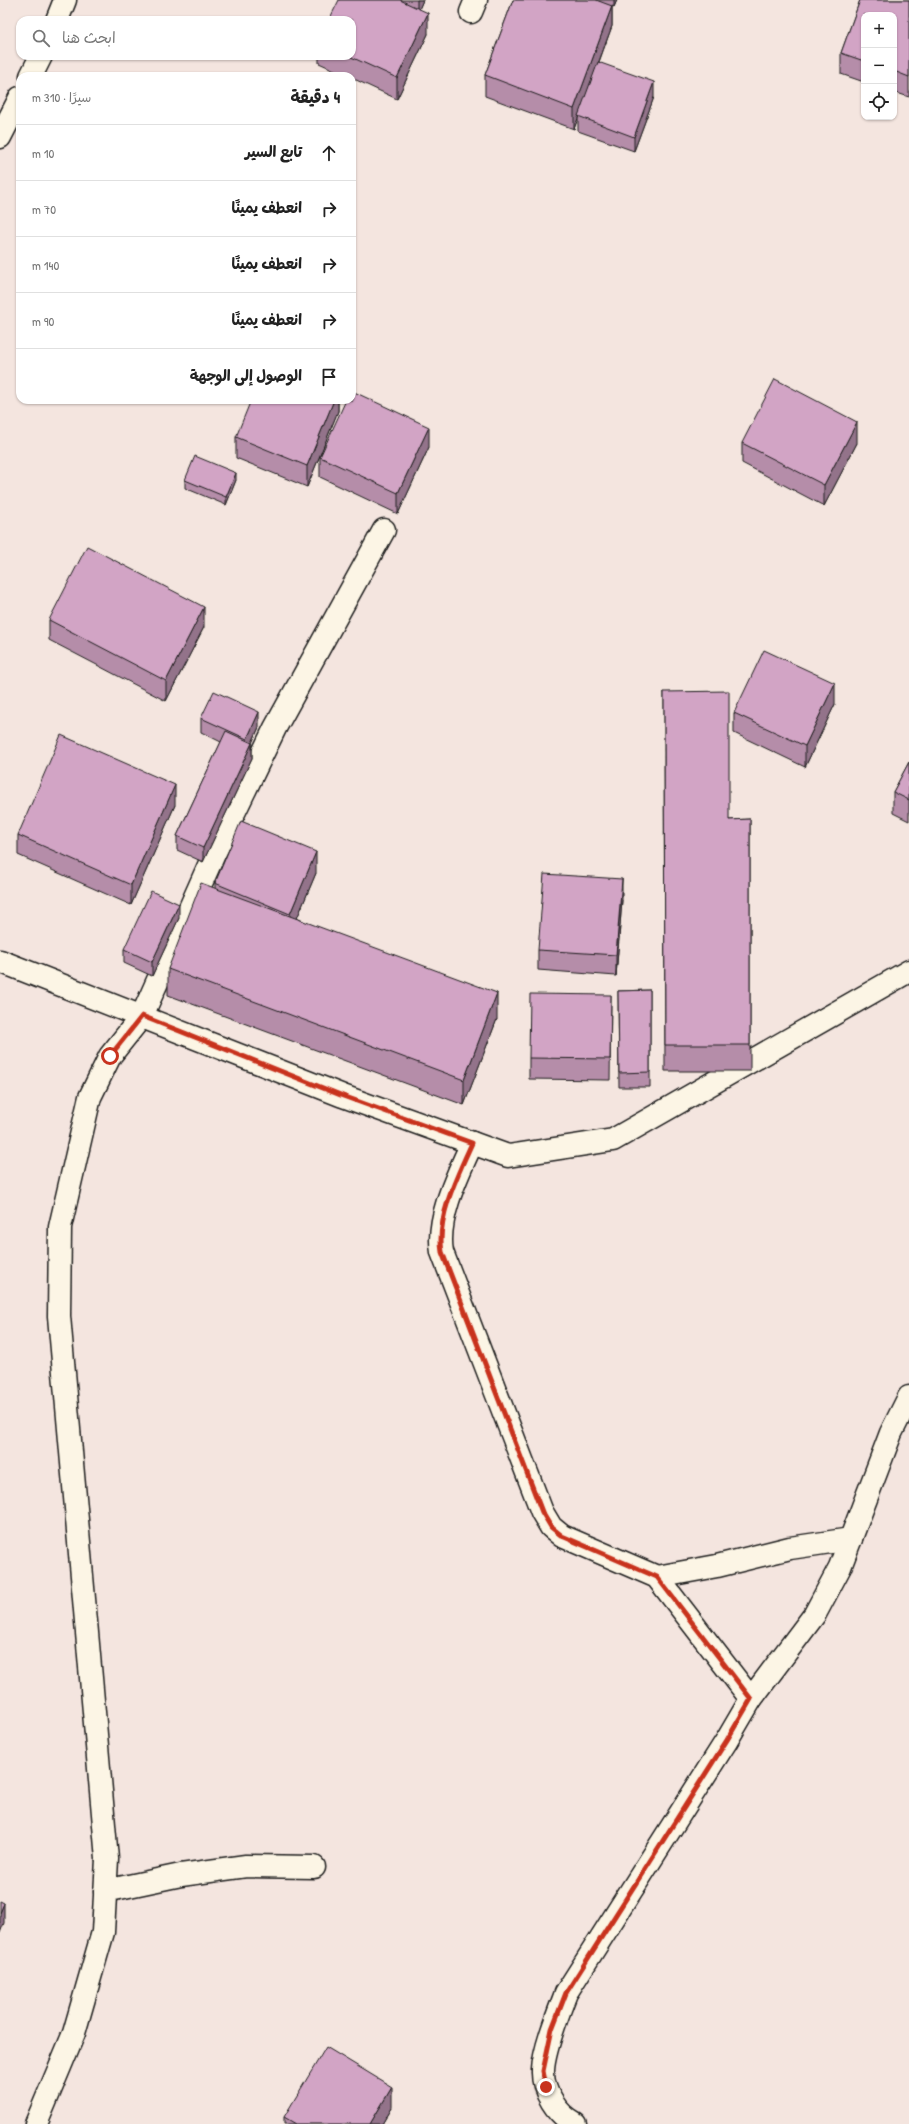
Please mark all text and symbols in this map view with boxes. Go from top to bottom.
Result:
map controls [861,12,897,120]
button: + [861,12,897,48]
search box [16,16,356,60]
icon: search [30,27,52,49]
text: ابحث هنا [62,27,116,48]
button: − [861,48,897,84]
button: locate [861,84,897,120]
text: 4 دقيقة [290,85,340,108]
text: سيرًا · 310 m [32,88,91,106]
text: تابع السير [245,141,302,162]
icon: ahead [318,142,340,164]
text: 10 m [32,144,54,162]
text: انعطف يمينًا [232,197,302,218]
icon: right [318,198,340,220]
text: 70 m [32,200,56,218]
text: انعطف يمينًا [232,253,302,274]
icon: right [318,254,340,276]
text: 140 m [32,256,59,274]
text: انعطف يمينًا [232,309,302,330]
icon: right [318,310,340,332]
text: 90 m [32,312,54,330]
text: الوصول إلى الوجهة [190,365,302,386]
icon: arrive [318,366,340,388]
route start [101,1047,119,1065]
route end [537,2078,555,2096]

